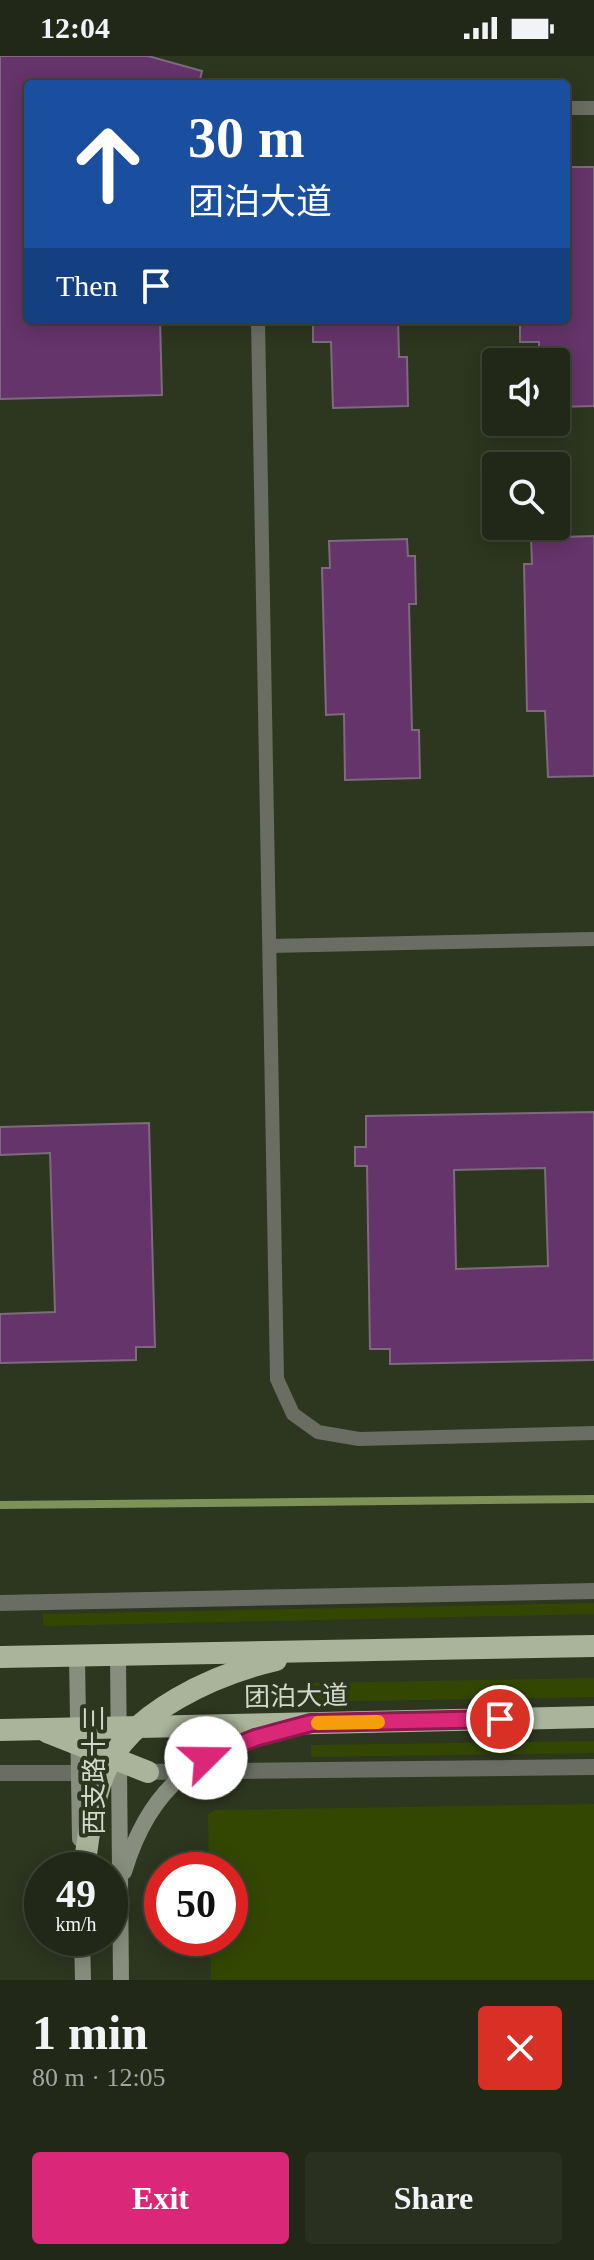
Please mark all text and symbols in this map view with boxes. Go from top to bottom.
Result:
text: 12:04 [40,11,110,44]
text: 30 m [188,107,305,169]
icon: ahead [56,112,160,216]
text: 团泊大道 [188,182,332,222]
icon: arrive [134,264,178,308]
text: Then [56,269,118,302]
map controls [482,348,570,540]
button: sound [482,348,570,436]
button: search [482,452,570,540]
street label: 团泊大道 [244,1681,348,1712]
pin [466,1685,534,1753]
icon: arrive [478,1697,522,1741]
street label: 西支路十三 [80,1705,109,1835]
position arrow [164,1716,248,1800]
speed limit sign: 50 [144,1852,248,1956]
text: 49 [56,1871,96,1916]
text: km/h [55,1913,97,1935]
text: 1 min [32,2006,148,2059]
button: close [478,2006,562,2090]
text: 80 m · 12:05 [32,2063,166,2092]
button: Exit [32,2152,289,2244]
button: Share [305,2152,562,2244]

